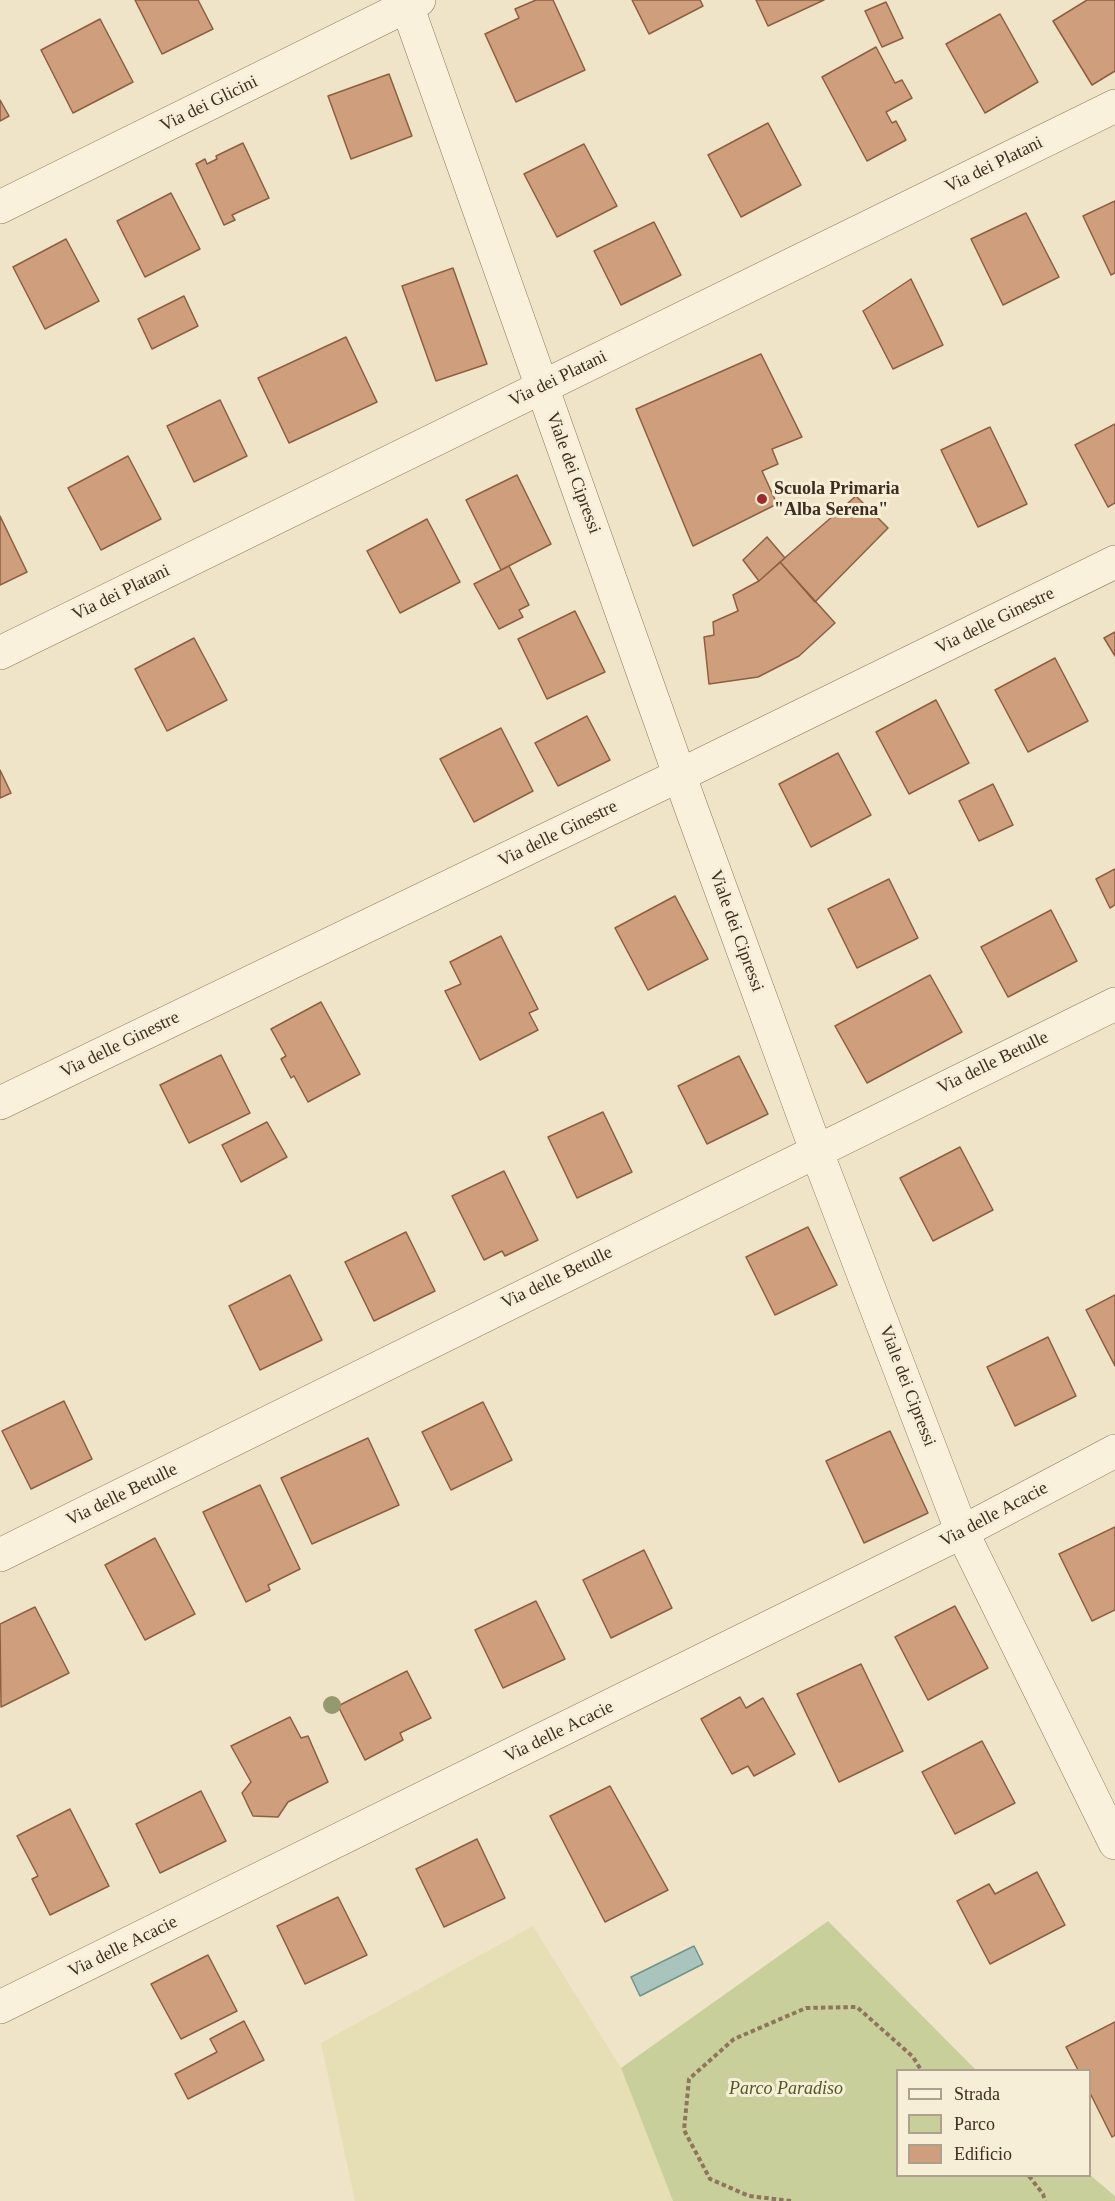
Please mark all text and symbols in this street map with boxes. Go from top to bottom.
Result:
street label: Via dei Glicini [157,71,261,137]
street label: Via dei Platani [942,132,1046,198]
street label: Via dei Platani [506,346,610,412]
street label: Viale dei Cipressi [541,409,605,537]
place label: Scuola Primaria "Alba Serena" [774,478,899,520]
marker: Scuola Primaria "Alba Serena" [755,492,769,506]
street label: Via dei Platani [69,560,173,626]
street label: Via delle Ginestre [932,583,1058,659]
street label: Via delle Ginestre [495,796,621,872]
street label: Viale dei Cipressi [704,867,768,995]
street label: Via delle Ginestre [57,1007,183,1083]
street label: Via delle Betulle [934,1027,1052,1099]
street label: Via delle Betulle [498,1242,616,1314]
street label: Viale dei Cipressi [874,1322,940,1450]
street label: Via delle Betulle [63,1459,181,1531]
street label: Via delle Acacie [936,1478,1052,1552]
street label: Via delle Acacie [501,1696,617,1768]
street label: Via delle Acacie [65,1911,181,1983]
legend [896,2069,1091,2177]
park label: Parco Paradiso [729,2078,843,2100]
text: Strada [954,2084,1000,2104]
text: Parco [954,2114,995,2134]
text: Edificio [954,2144,1012,2164]

